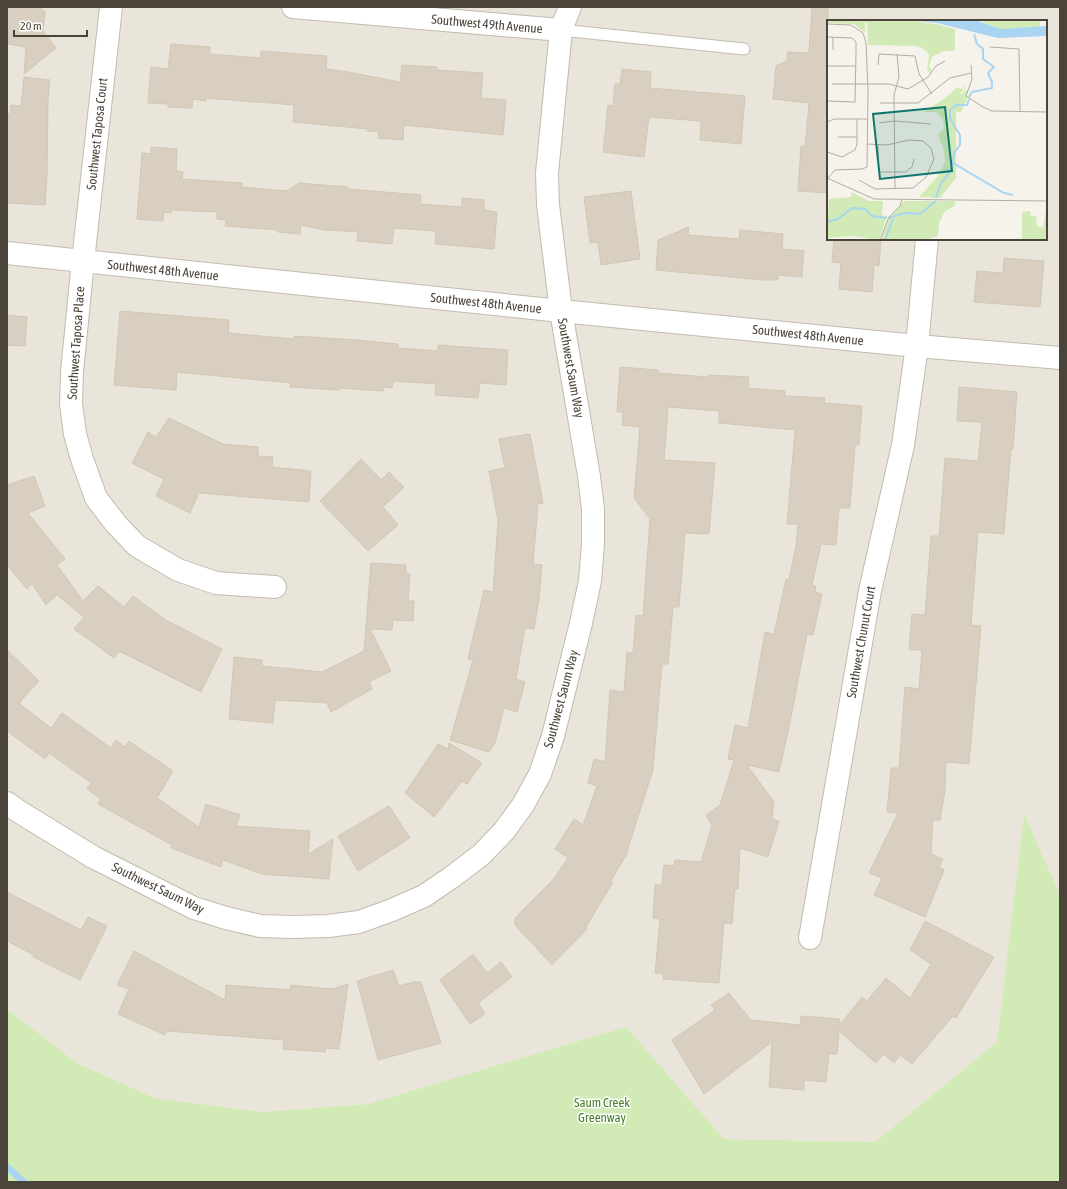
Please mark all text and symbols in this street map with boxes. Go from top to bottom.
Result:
scale bar [14,12,87,38]
street label: Southwest 49th Avenue [431,12,543,36]
text: 20 m [20,19,42,33]
inset map [827,20,1047,240]
street label: Southwest Taposa Court [84,77,110,191]
street label: Southwest 48th Avenue [107,257,219,283]
street label: Southwest Taposa Place [65,286,87,400]
street label: Southwest 48th Avenue [430,290,542,316]
street label: Southwest Saum Way [555,317,587,420]
street label: Southwest 48th Avenue [752,322,864,348]
street label: Southwest Chunut Court [844,584,878,699]
street label: Southwest Saum Way [541,648,581,750]
street label: Southwest Saum Way [109,859,207,917]
park label: Saum Creek Greenway [574,1095,630,1125]

